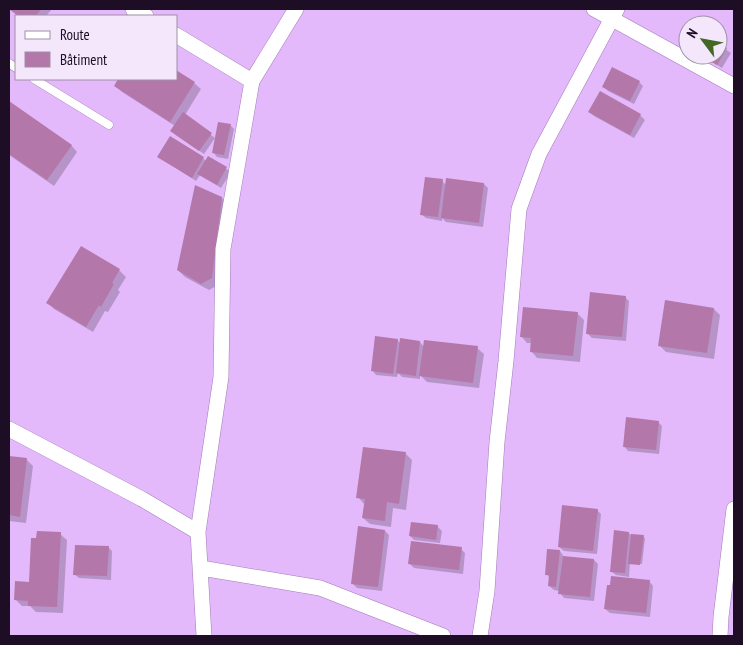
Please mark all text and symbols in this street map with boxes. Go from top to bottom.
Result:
legend [15,15,178,80]
north arrow [678,15,728,65]
text: Route [60,25,90,44]
text: N [682,25,702,41]
text: Bâtiment [60,50,107,69]

